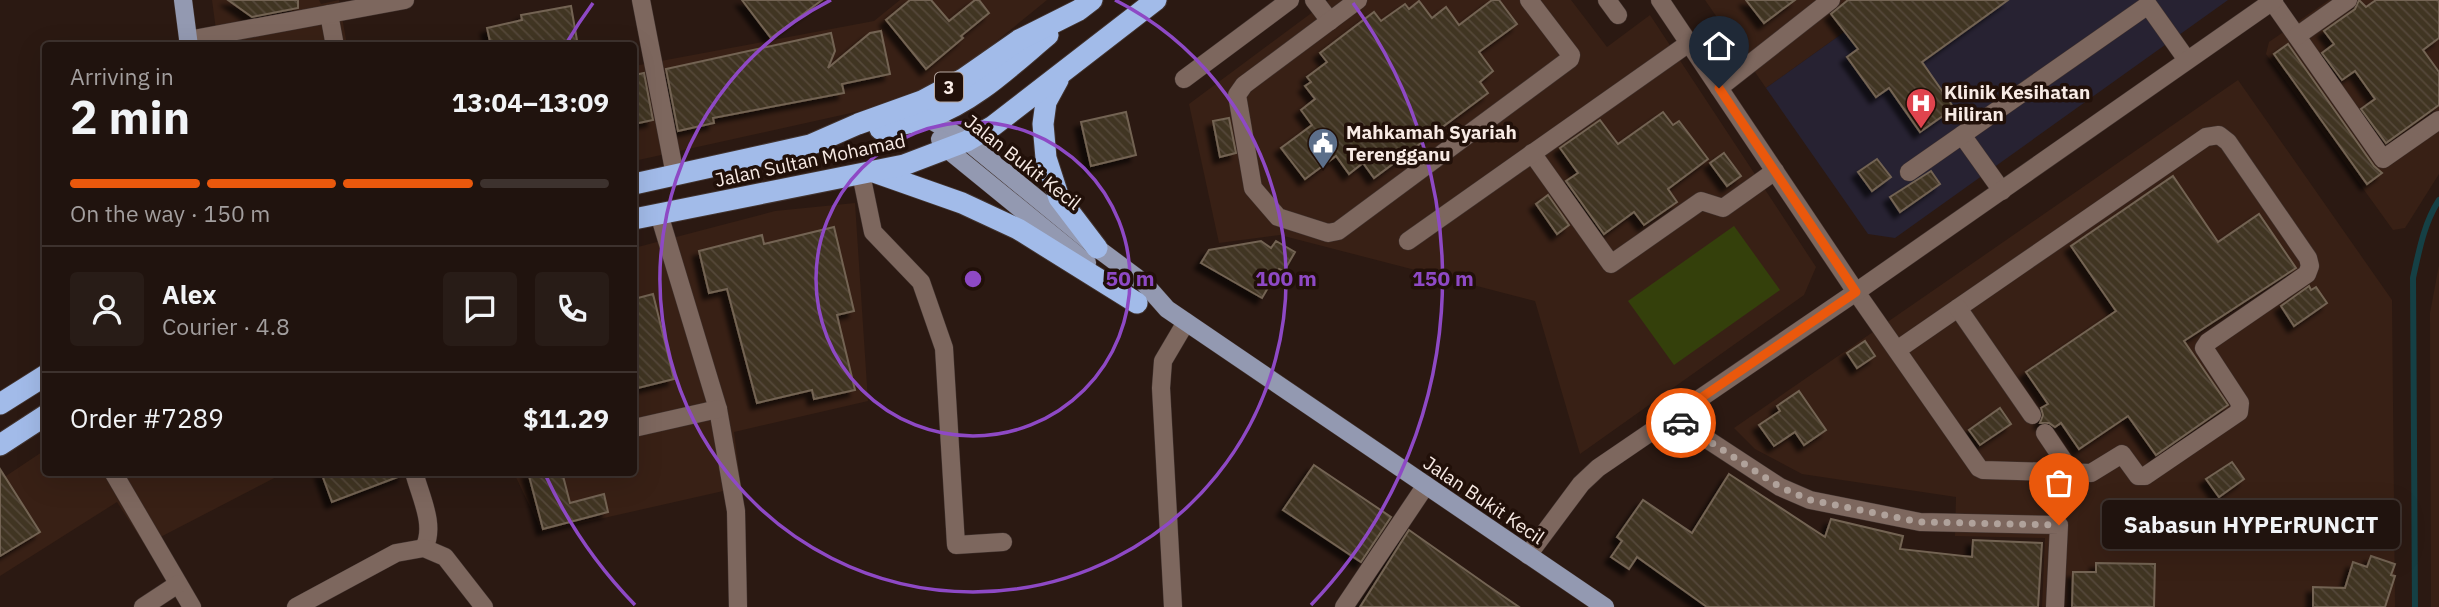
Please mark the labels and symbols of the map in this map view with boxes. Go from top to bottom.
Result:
pin [1689,16,1749,88]
road number: 3 [935,72,963,102]
place label: Klinik Kesihatan Hiliran [1944,80,2090,126]
hospital icon: Klinik Kesihatan Hiliran [1904,86,1938,130]
street label: Jalan Bukit Kecil [960,109,1086,215]
place label: Mahkamah Syariah Terengganu [1346,120,1517,166]
public building icon: Mahkamah Syariah Terengganu [1306,126,1340,170]
street label: Jalan Sultan Mohamad [713,128,907,192]
text: 50 m [1106,264,1154,292]
text: 100 m [1255,264,1317,292]
text: 150 m [1412,264,1474,292]
centre of rings [961,267,985,291]
courier [1646,388,1716,458]
street label: Jalan Bukit Kecil [1419,451,1549,549]
pin [2029,453,2089,525]
callout: Sabasun HYPErRUNCIT [2101,500,2398,550]

